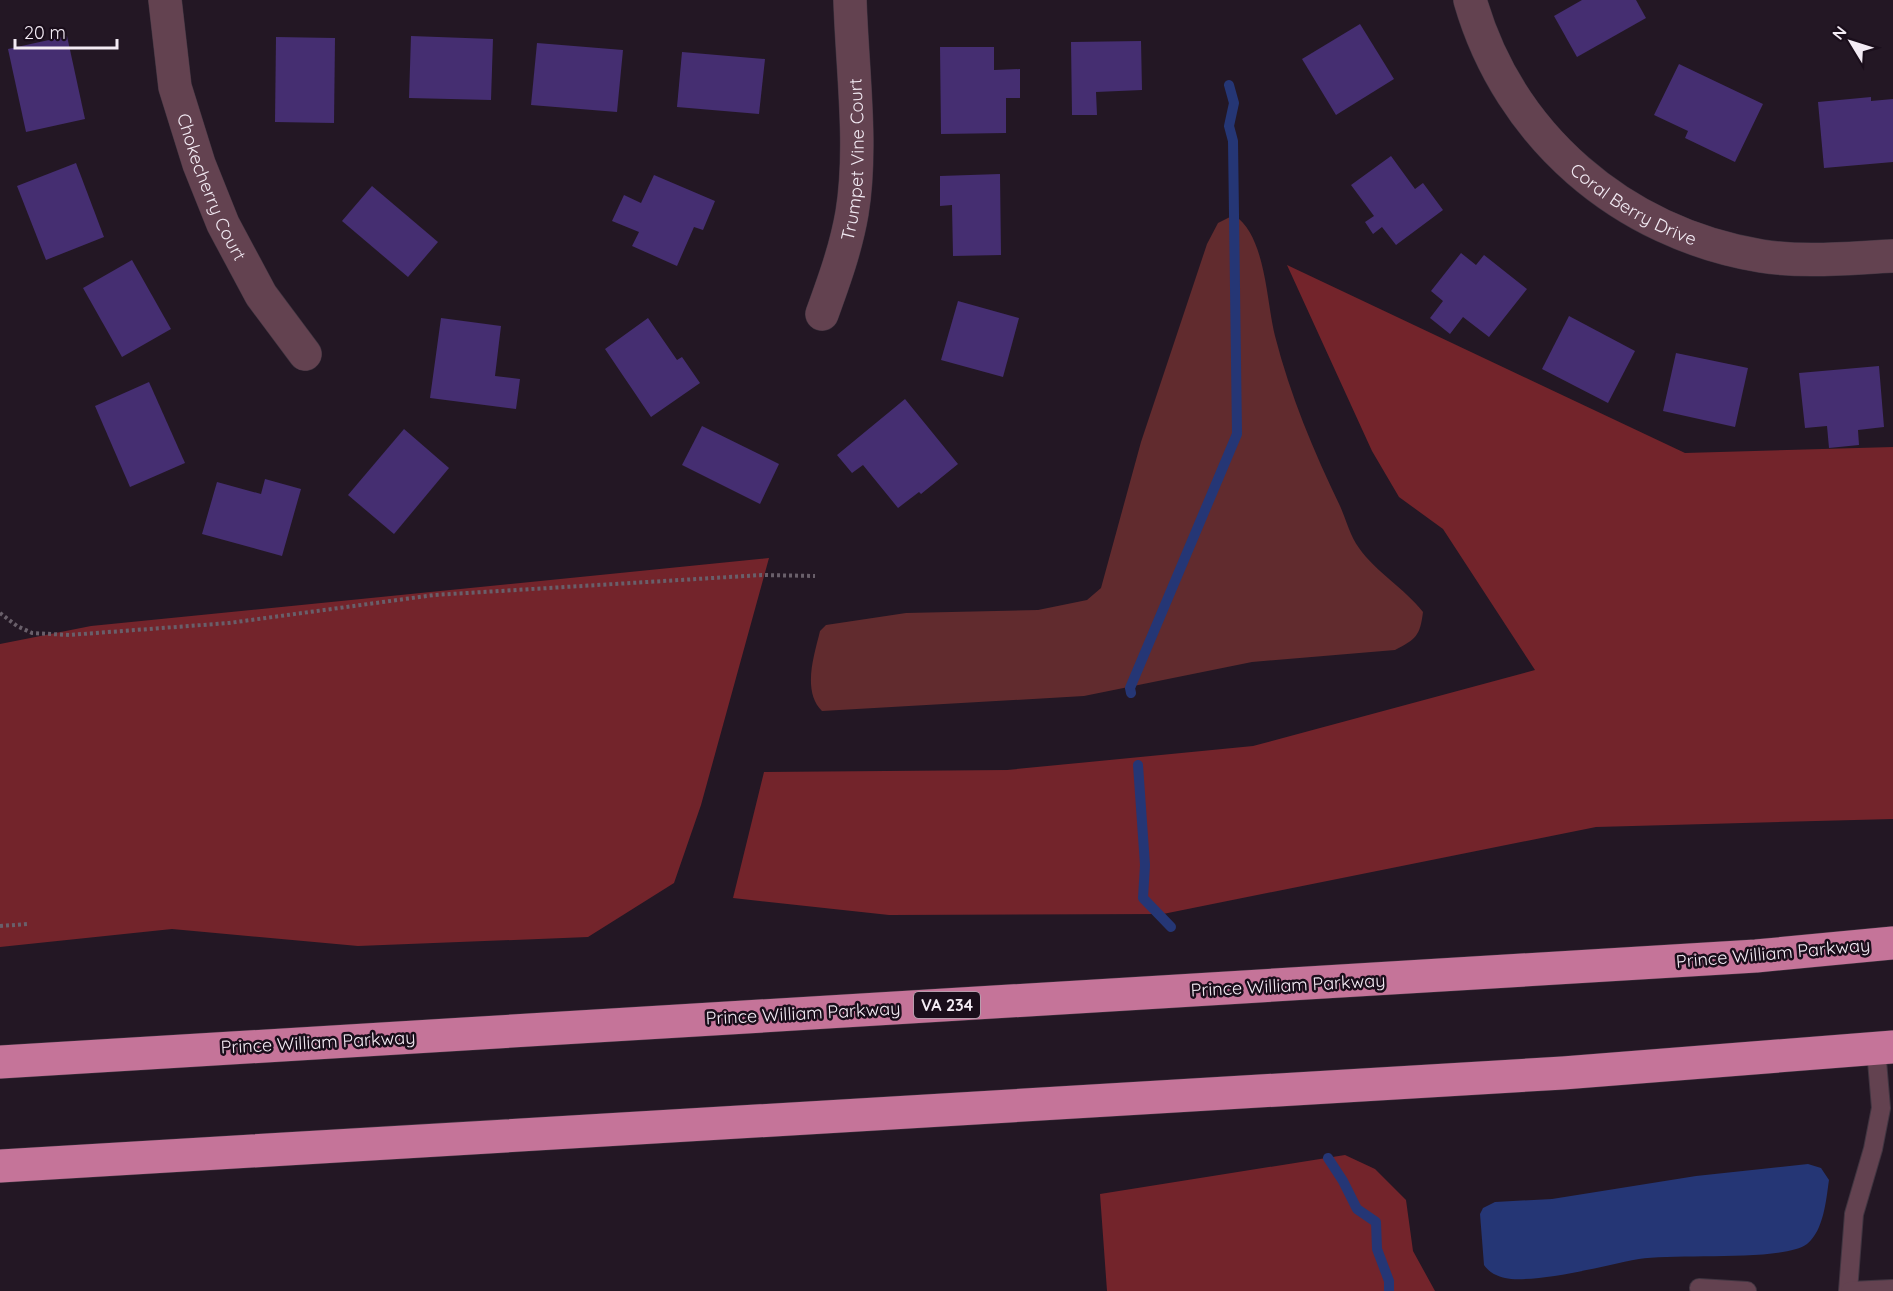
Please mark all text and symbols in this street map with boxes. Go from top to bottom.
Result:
scale bar [15,12,117,50]
north arrow [1821,12,1881,72]
text: 20 m [24,21,66,44]
text: N [1828,22,1851,44]
street label: Trumpet Vine Court [835,78,868,243]
street label: Chokecherry Court [172,110,252,264]
street label: Coral Berry Drive [1566,158,1700,250]
street label: Prince William Parkway [1675,933,1871,973]
street label: Prince William Parkway [1190,968,1386,1002]
road number: VA 234 [914,992,980,1018]
street label: Prince William Parkway [705,996,901,1030]
street label: Prince William Parkway [220,1025,416,1059]

